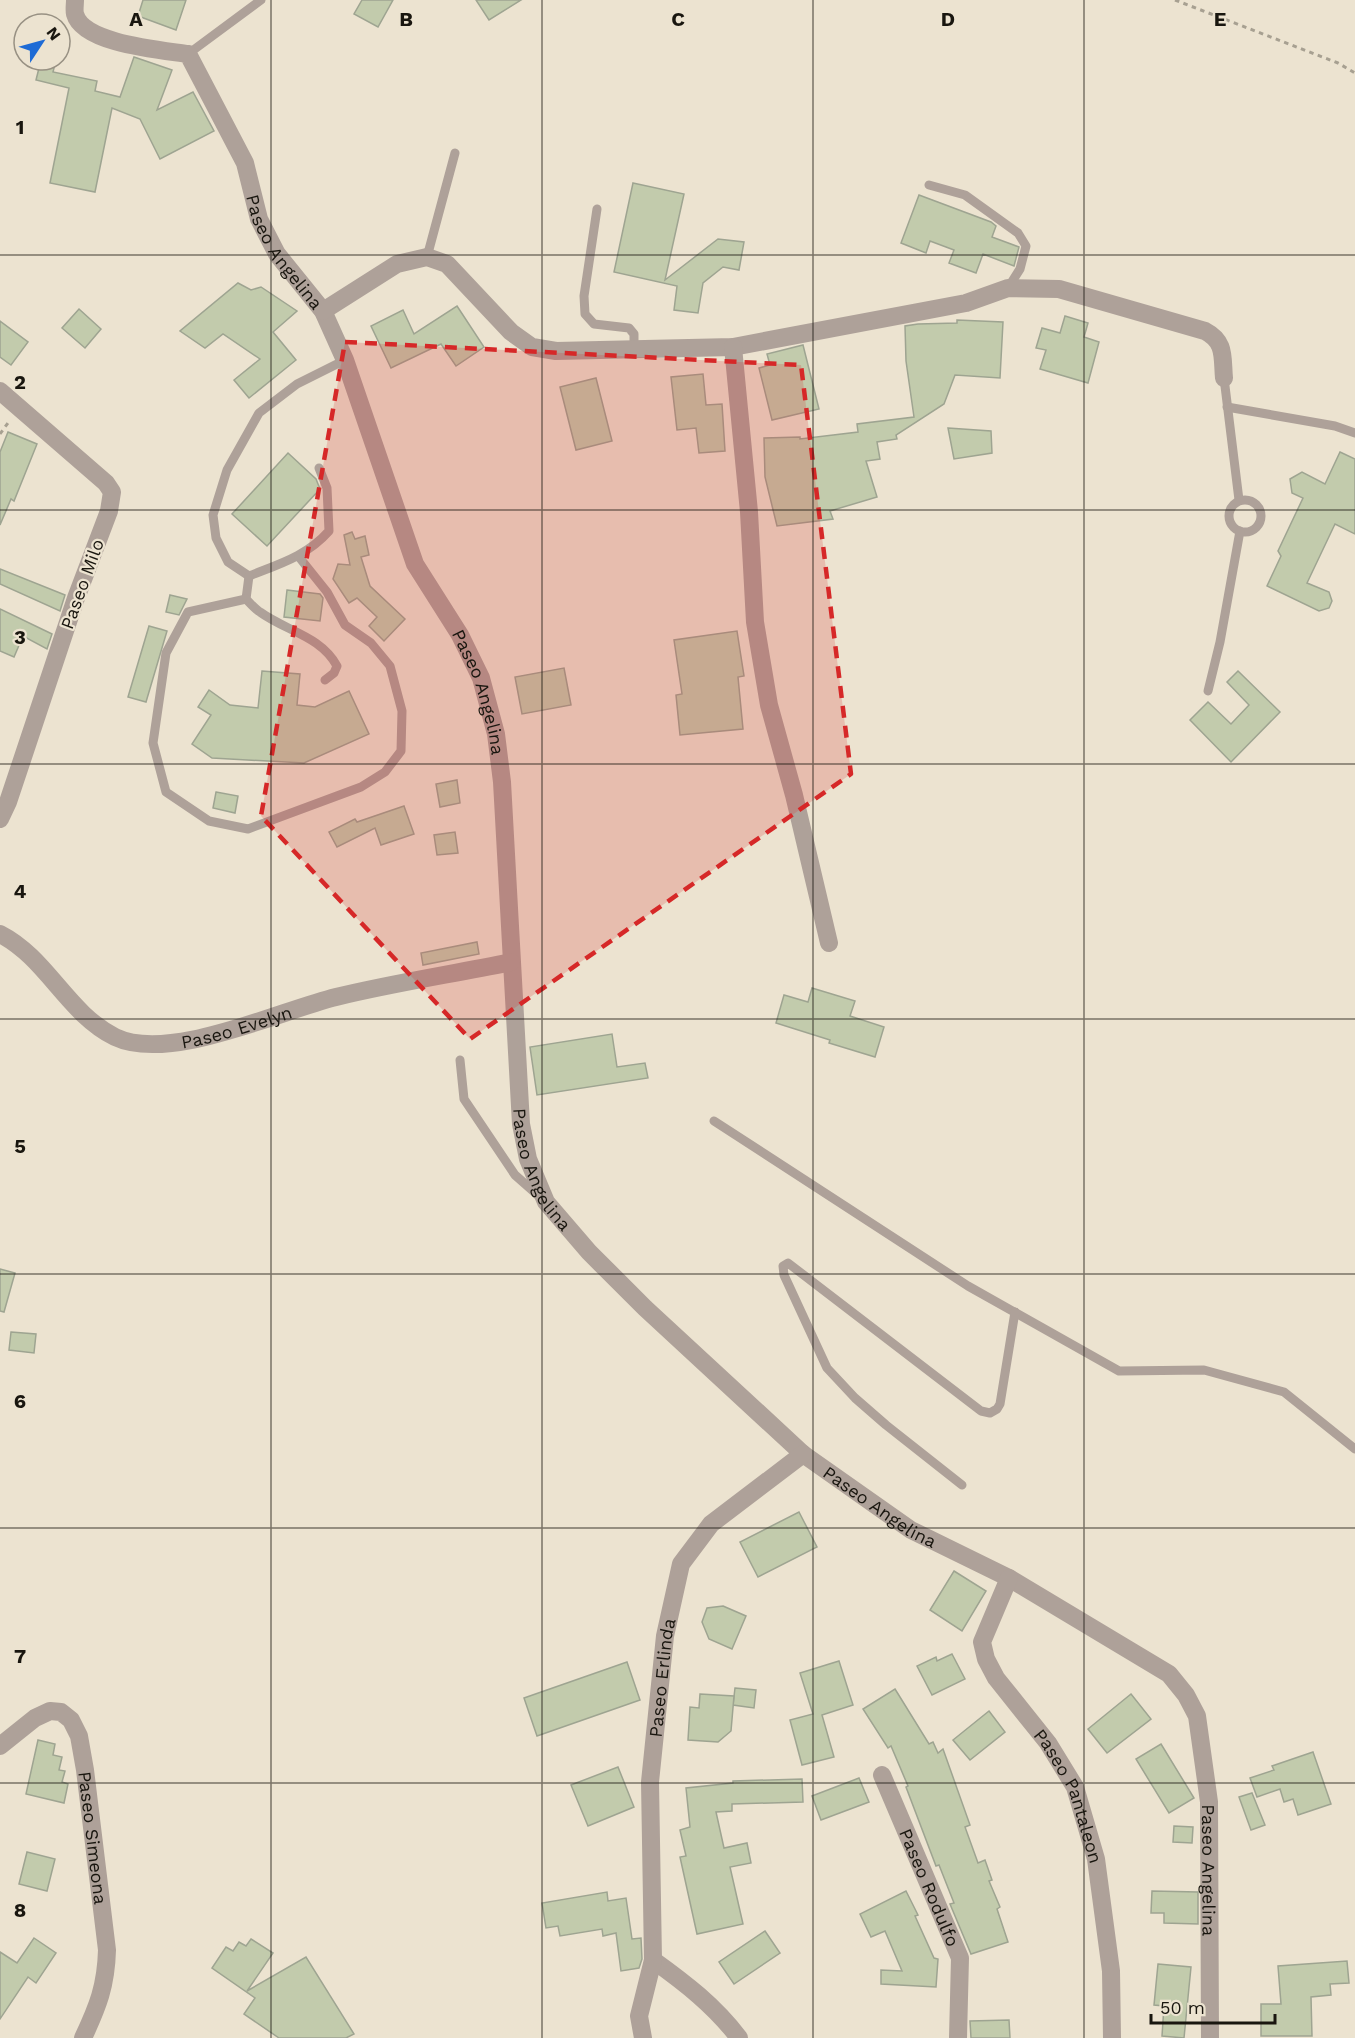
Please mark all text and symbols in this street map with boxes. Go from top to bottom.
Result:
text: A [129,7,143,31]
text: B [399,7,413,31]
text: C [671,7,685,31]
text: D [941,7,955,31]
text: E [1214,7,1226,31]
north arrow [12,12,72,72]
text: N [43,23,65,44]
text: 1 [16,115,24,139]
street label: Paseo Angelina [243,192,328,313]
text: 2 [14,370,26,394]
street label: Paseo Milo [56,536,108,632]
text: 3 [14,625,26,649]
street label: Paseo Angelina [448,626,509,756]
text: 4 [14,879,27,903]
street label: Paseo Evelyn [179,1001,295,1052]
street label: Paseo Angelina [510,1107,576,1234]
text: 5 [14,1134,26,1158]
text: 6 [14,1389,26,1413]
street label: Paseo Angelina [819,1461,940,1551]
street label: Paseo Erlinda [644,1616,679,1738]
text: 7 [14,1644,26,1668]
street label: Paseo Pantaleon [1030,1724,1107,1865]
street label: Paseo Simeona [75,1770,112,1906]
street label: Paseo Angelina [1199,1804,1220,1936]
street label: Paseo Rodulfo [895,1825,964,1949]
text: 8 [14,1898,26,1922]
scale bar [1151,1987,1276,2025]
text: 50 m [1160,1997,1205,2018]

